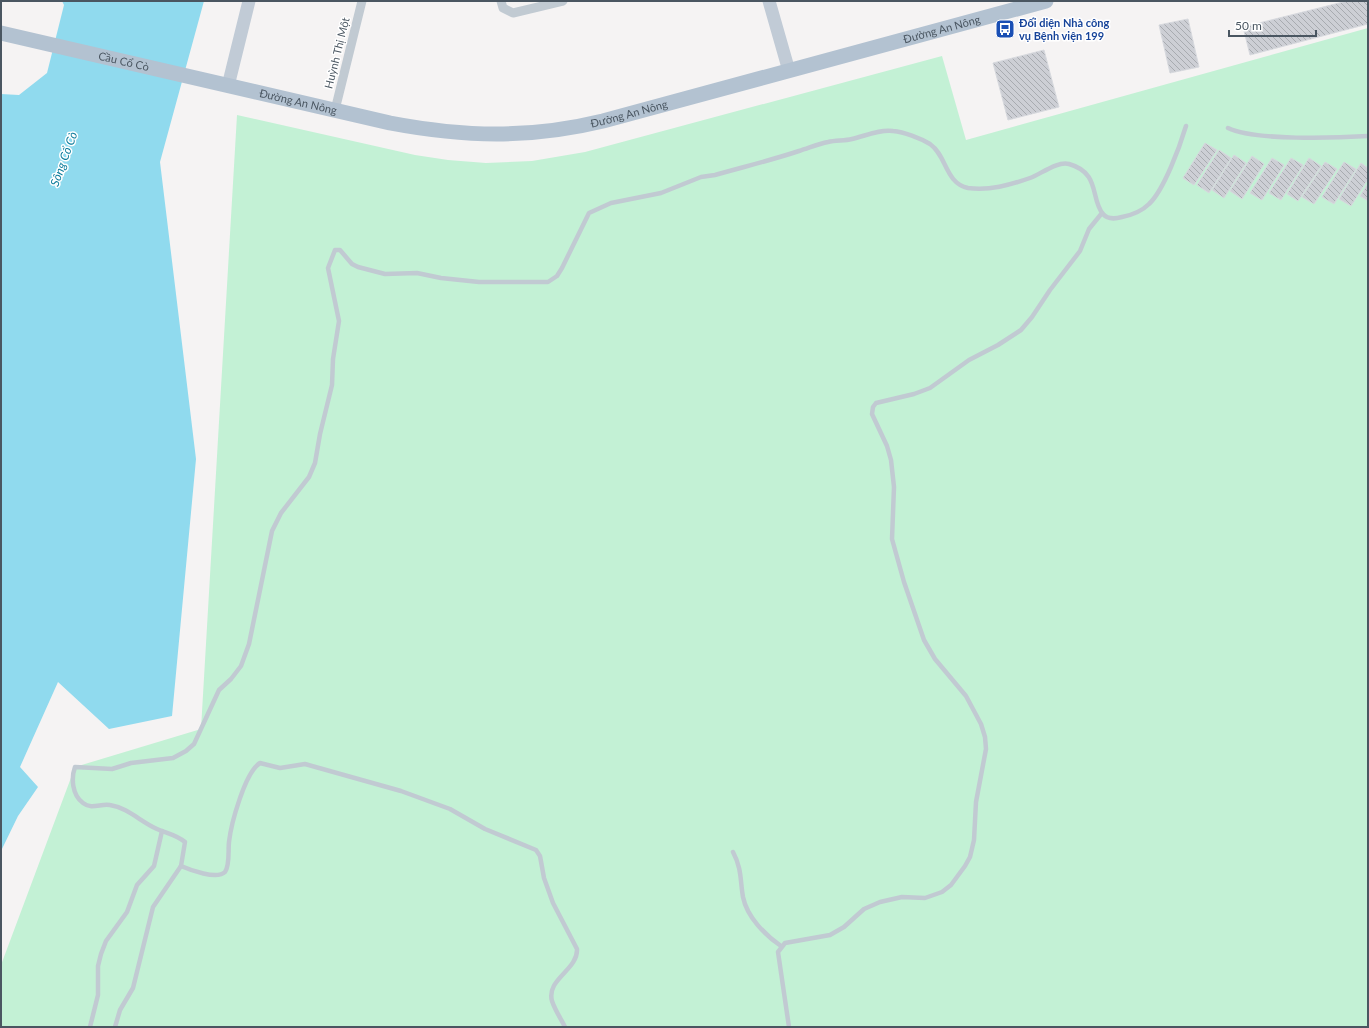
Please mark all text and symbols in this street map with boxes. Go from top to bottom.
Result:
street label: Đường An Nông [902,12,982,45]
scale bar [1229,12,1316,38]
street label: Huỳnh Thị Một [321,16,352,90]
place label: Đối diện Nhà công vụ Bệnh viện 199 [1019,16,1110,42]
bus stop icon: Đối diện Nhà công vụ Bệnh viện 199 [994,18,1016,40]
text: 50 m [1235,18,1262,33]
street label: Cầu Cổ Cò [97,49,150,73]
street label: Đường An Nông [258,86,339,117]
street label: Đường An Nông [589,97,669,130]
water label: Sông Cổ Cò [47,129,80,188]

